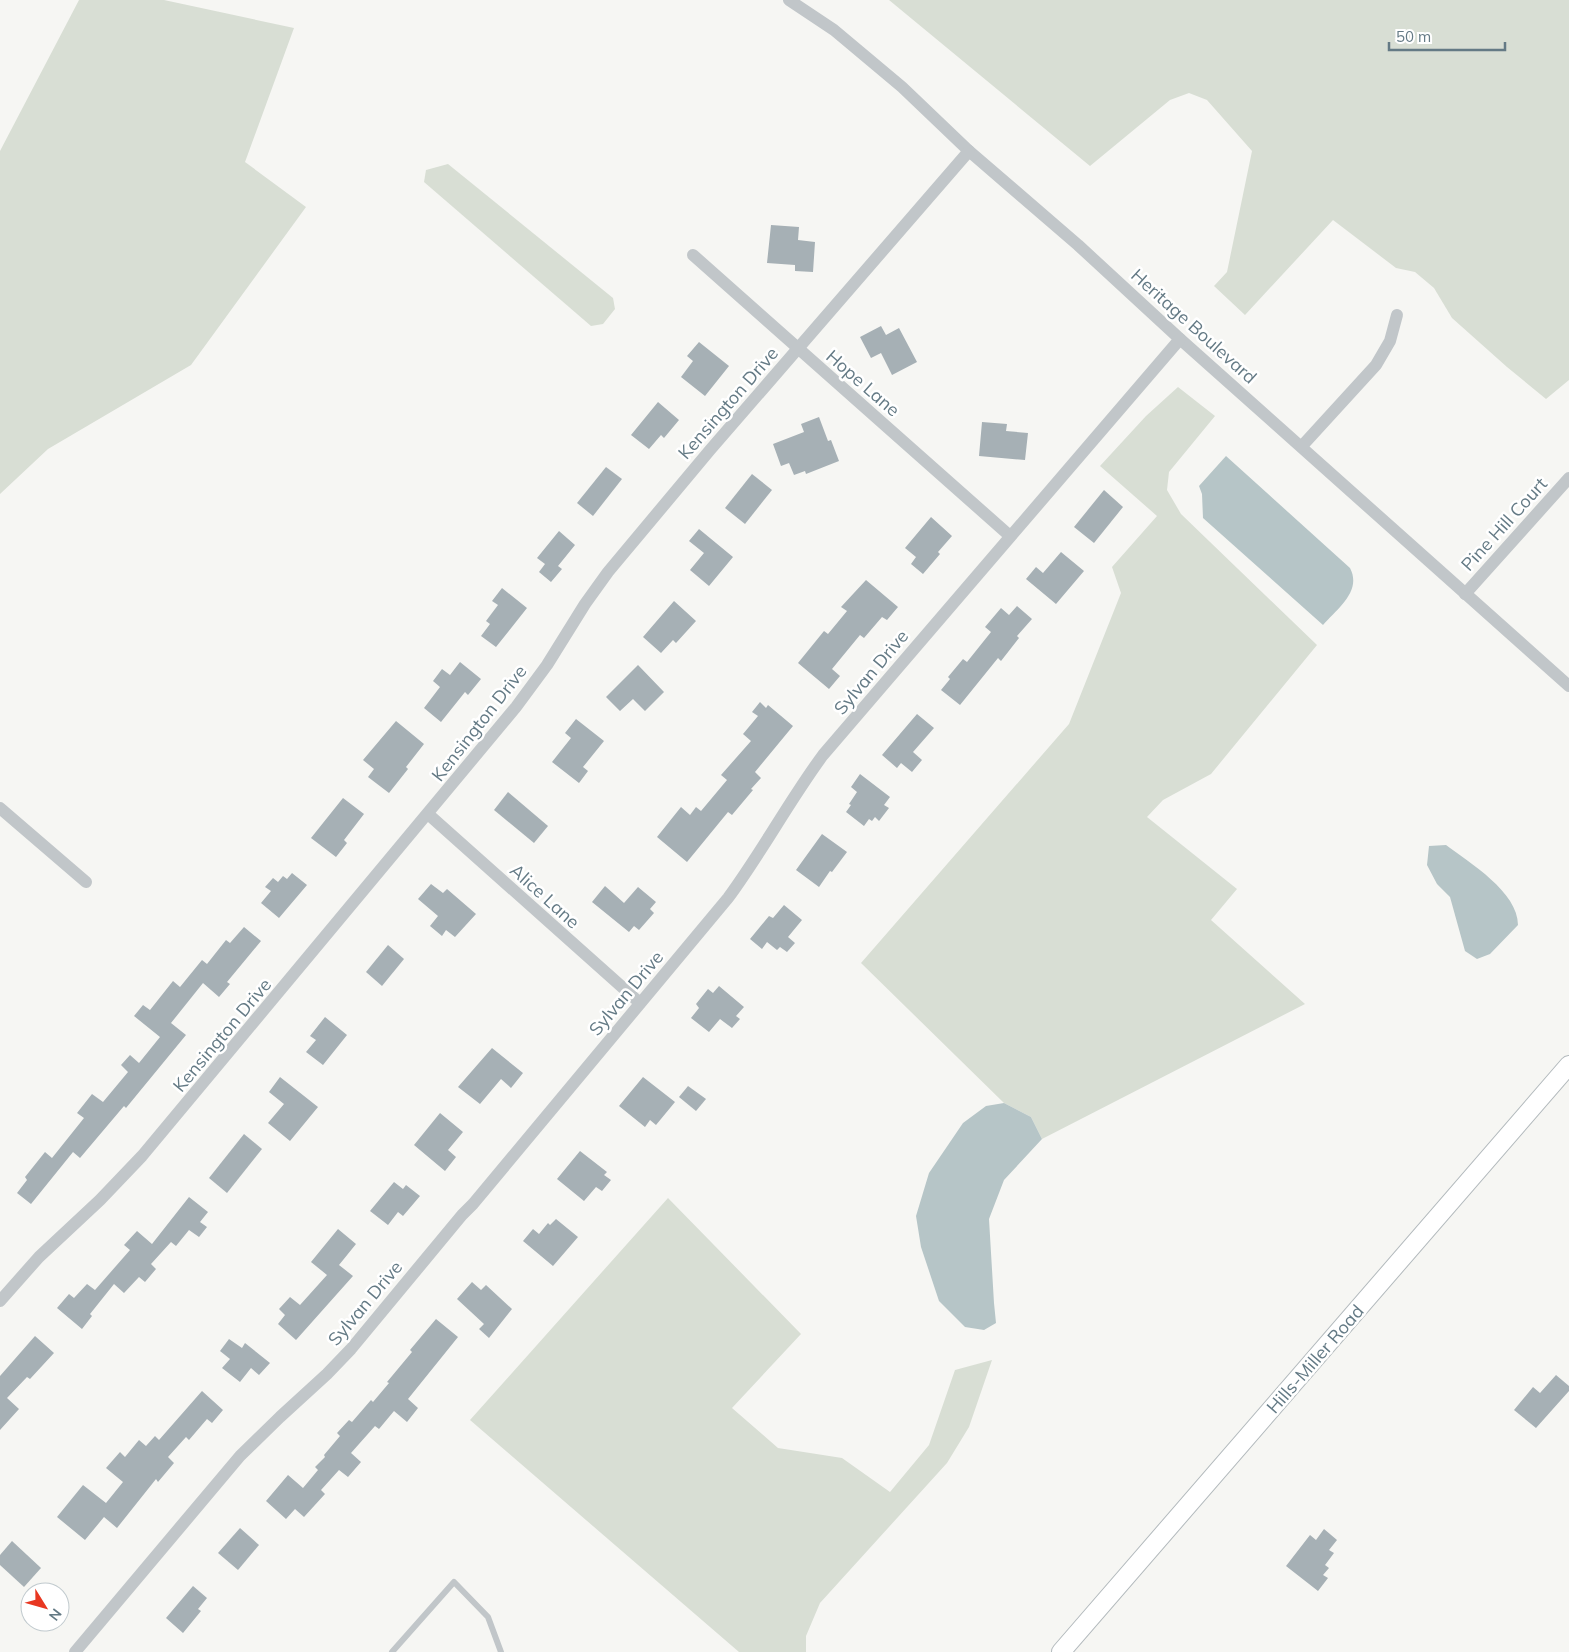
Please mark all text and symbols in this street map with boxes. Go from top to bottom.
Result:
scale bar [1389,20,1505,52]
text: 50 m [1396,27,1431,46]
street label: Heritage Boulevard [1126,264,1262,388]
street label: Kensington Drive [673,342,783,464]
street label: Hope Lane [821,345,905,421]
street label: Pine Hill Court [1456,472,1552,576]
street label: Sylvan Drive [829,625,913,719]
street label: Kensington Drive [426,660,532,786]
street label: Alice Lane [505,859,585,933]
street label: Sylvan Drive [584,946,668,1040]
street label: Kensington Drive [168,973,276,1097]
street label: Sylvan Drive [323,1256,407,1350]
street label: Hills-Miller Road [1261,1300,1369,1418]
north arrow [20,1582,70,1632]
text: N [45,1605,66,1624]

